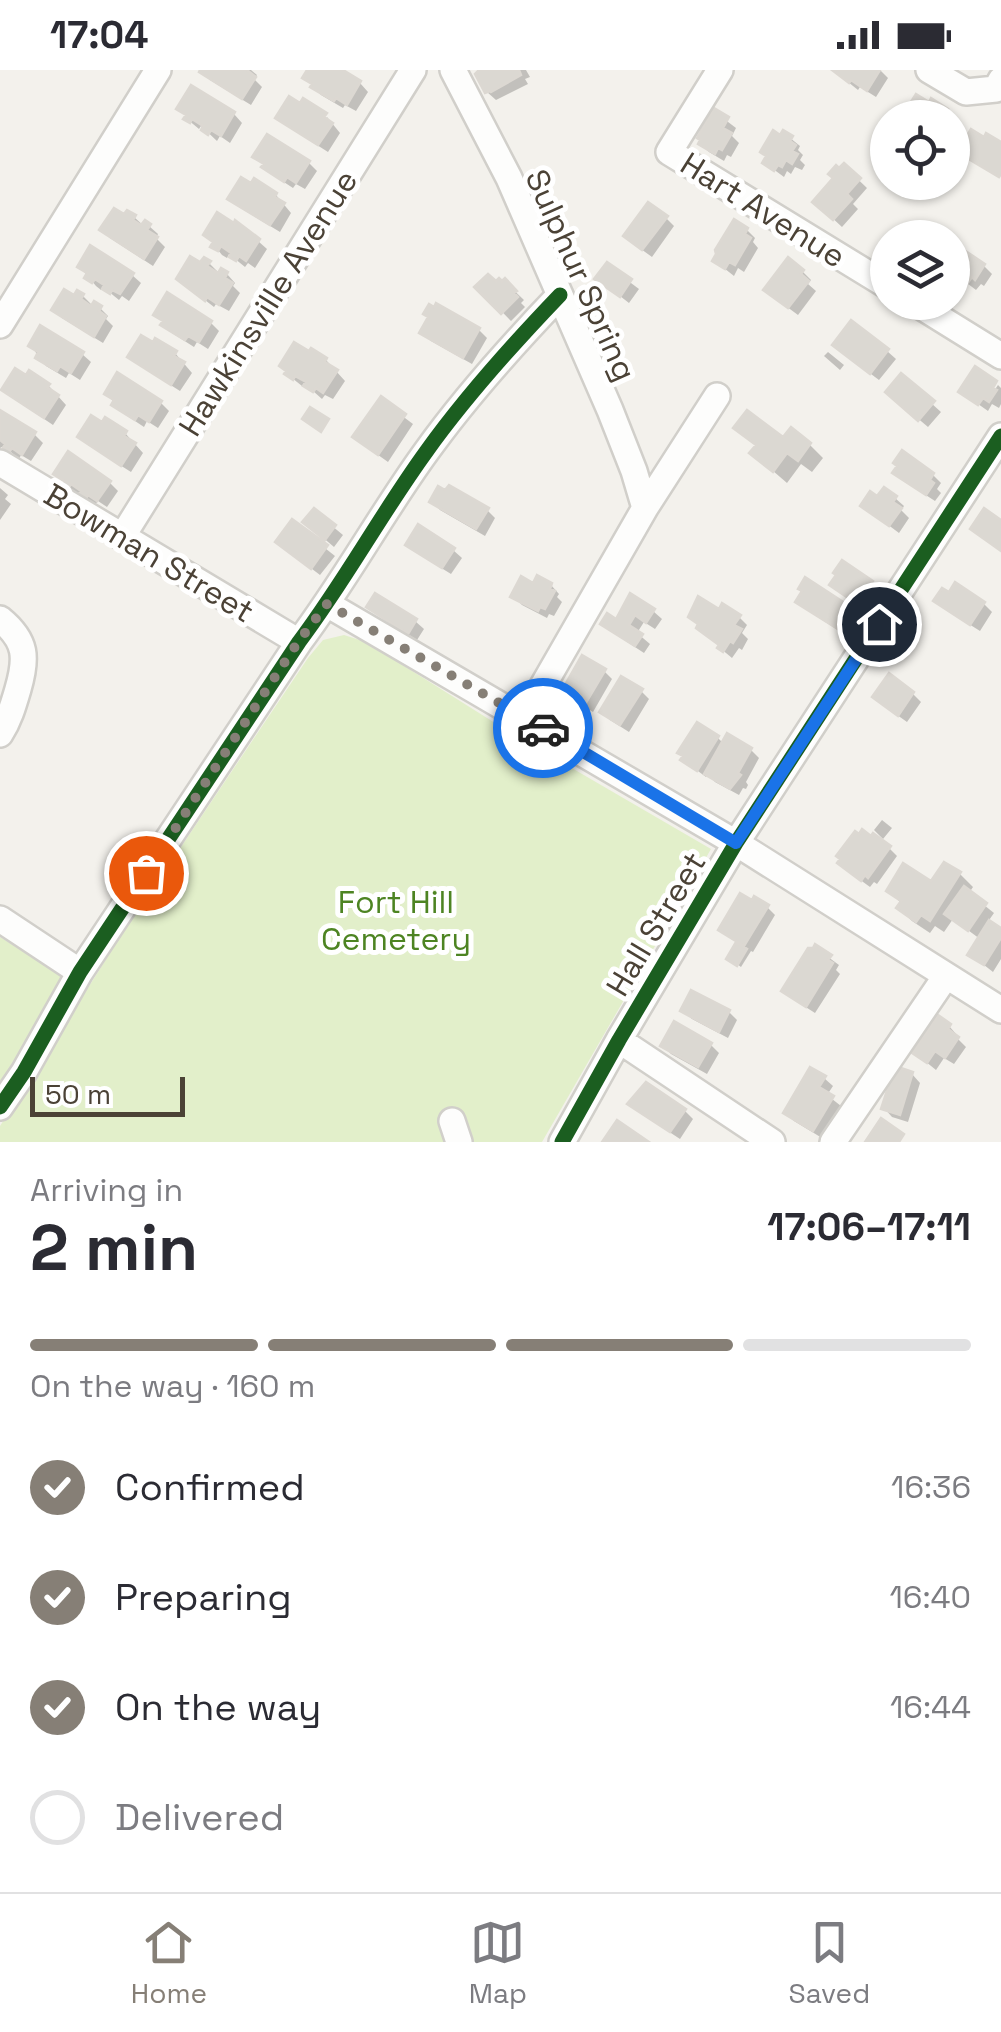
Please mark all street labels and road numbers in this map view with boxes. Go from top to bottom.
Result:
street label: Hart Avenue [673,143,853,277]
street label: Hawkinsville Avenue [170,163,366,443]
street label: Sulphur Spring [517,163,645,387]
street label: Bowman Street [37,475,261,631]
street label: Hall Street [597,845,715,1003]

